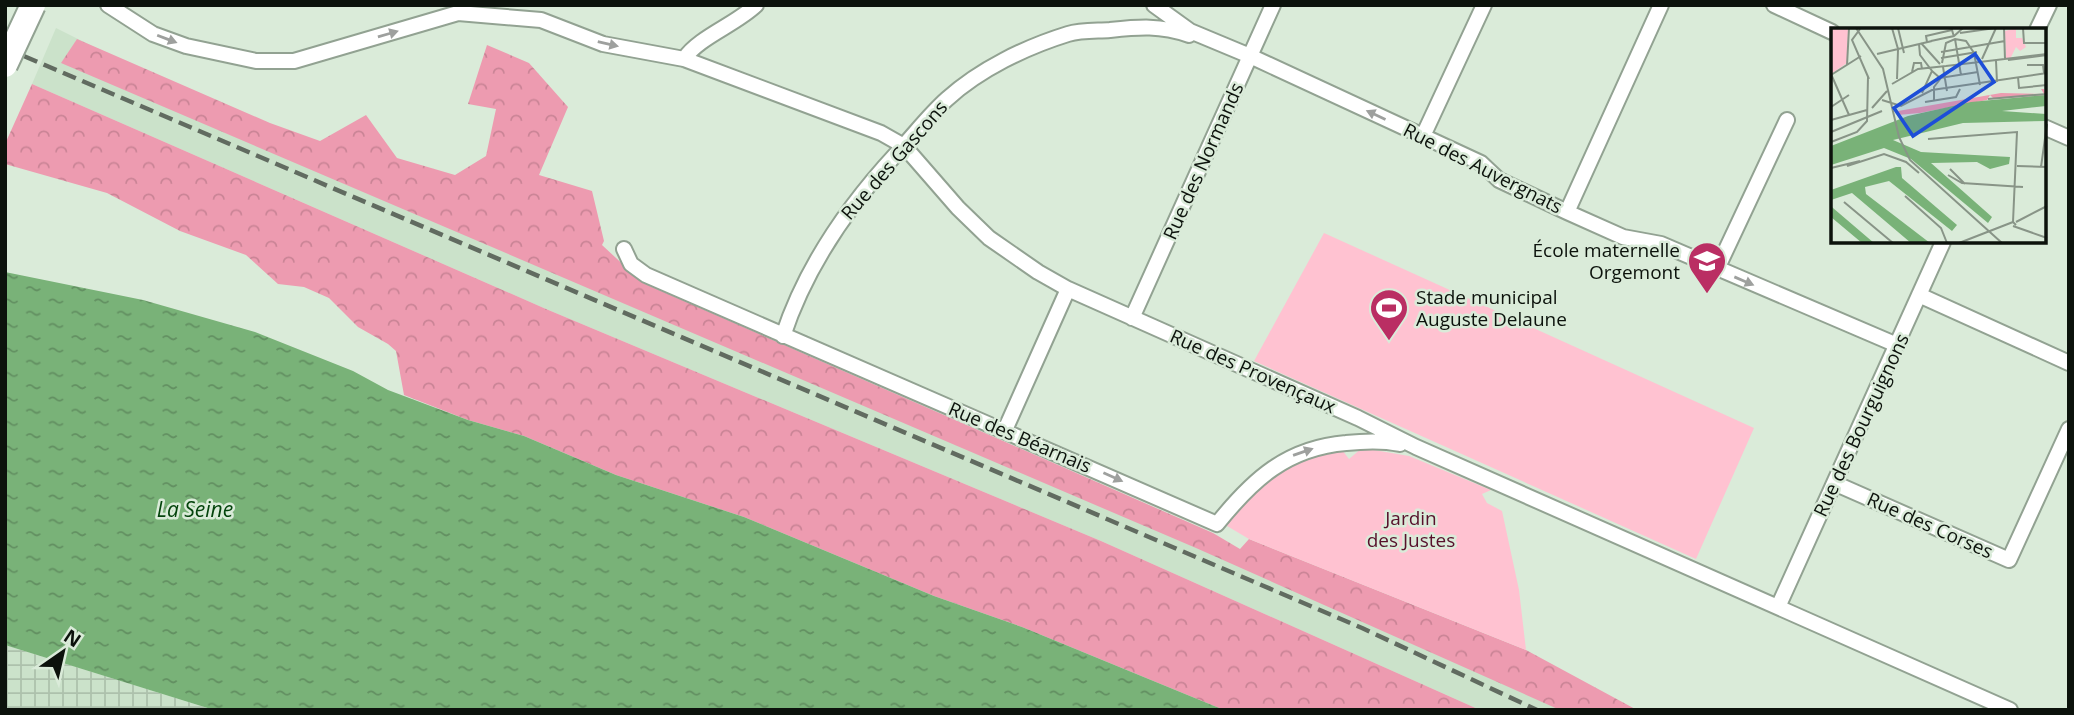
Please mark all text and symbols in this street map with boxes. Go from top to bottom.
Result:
one-way arrow [377,28,398,38]
inset map [1831,28,2046,243]
one-way arrow [156,34,177,45]
one-way arrow [597,39,619,50]
street label: Rue des Normands [1157,78,1249,244]
street label: Rue des Gascons [835,95,953,225]
one-way arrow [1366,109,1387,120]
street label: Rue des Auvergnats [1399,117,1567,219]
place label: École maternelle Orgemont [1533,237,1680,285]
school or university icon: École maternelle Orgemont [1686,240,1728,295]
one-way arrow [1734,275,1755,286]
place label: Stade municipal Auguste Delaune [1416,284,1567,332]
sports icon: Stade municipal Auguste Delaune [1368,287,1410,342]
street label: Rue des Provençaux [1166,323,1340,419]
street label: Rue des Bourguignons [1807,329,1915,521]
street label: Rue des Béarnais [945,395,1095,479]
one-way arrow [1292,446,1313,457]
one-way arrow [1102,472,1123,483]
street label: Rue des Corses [1863,486,1997,564]
water label: La Seine [157,495,233,523]
park label: Jardin des Justes [1367,505,1455,553]
north arrow [28,617,98,687]
text: N [59,623,86,653]

